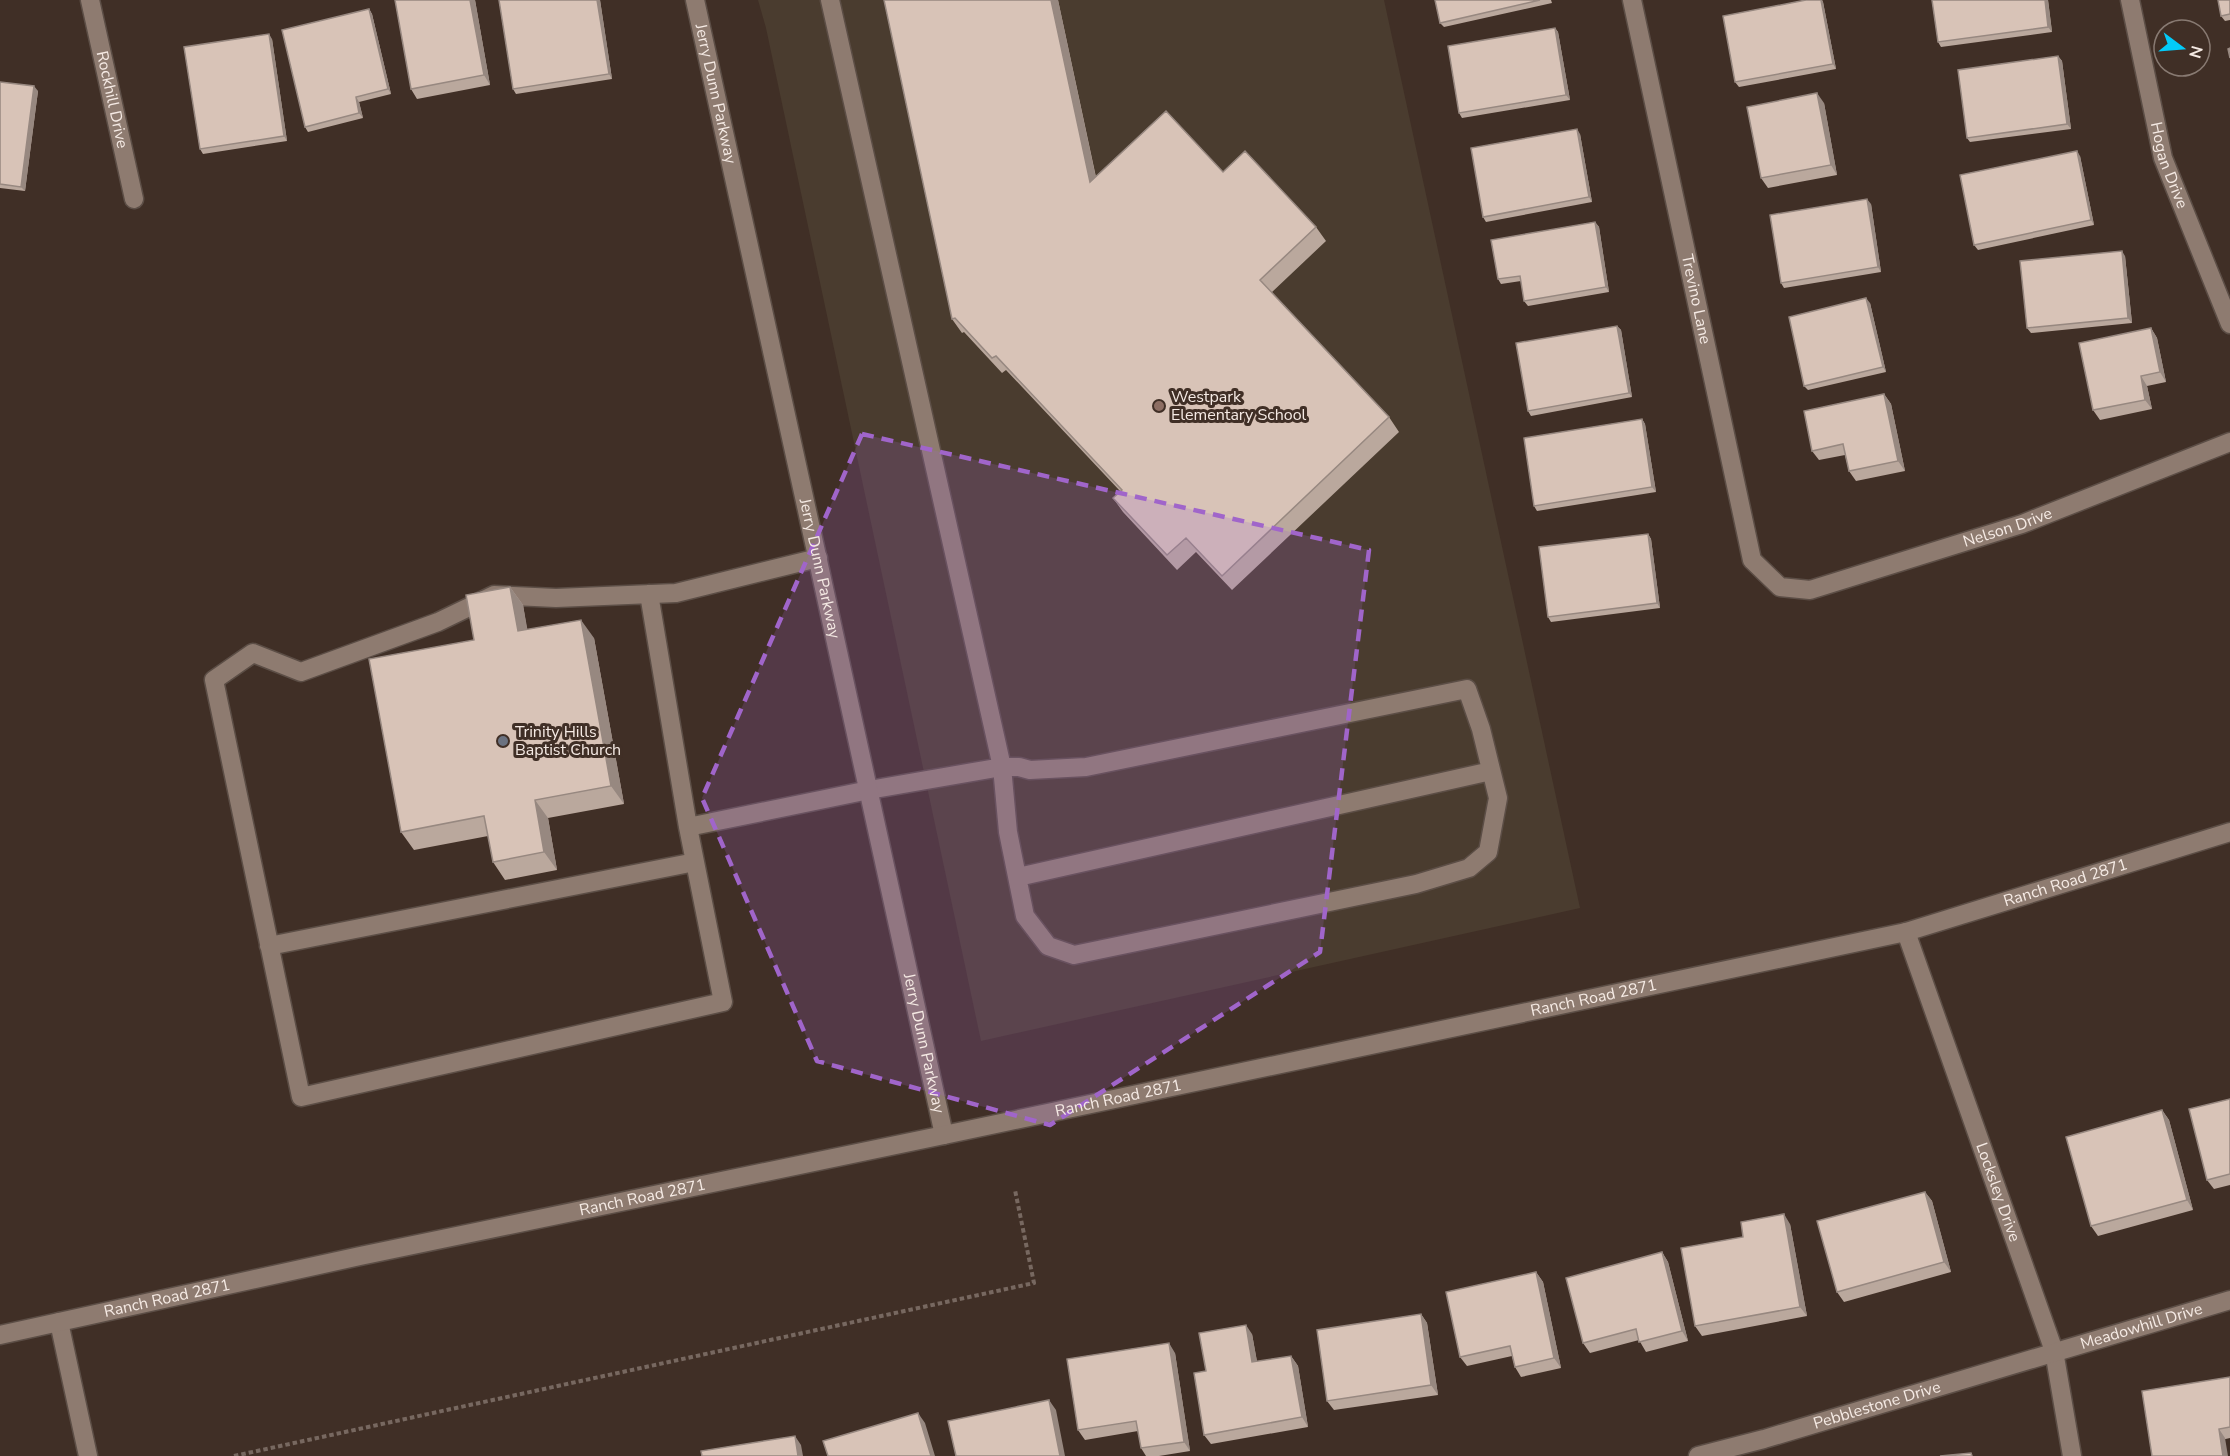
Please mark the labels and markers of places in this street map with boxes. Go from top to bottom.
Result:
place label: Westpark Elementary School [1171,386,1307,426]
marker: Westpark Elementary School [1152,399,1166,413]
place label: Trinity Hills Baptist Church [515,721,621,761]
marker: Trinity Hills Baptist Church [496,734,510,748]

